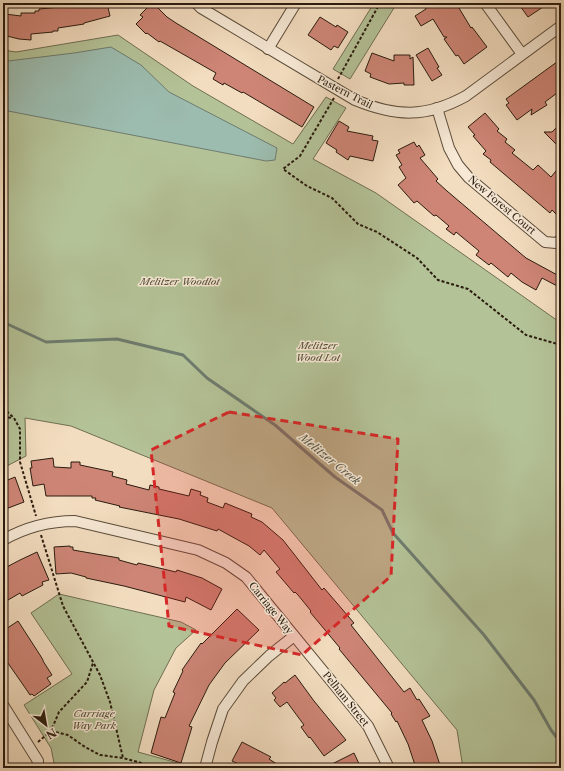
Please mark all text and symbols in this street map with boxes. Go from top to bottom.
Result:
street label: Pastern Trail [315,73,375,112]
street label: New Forest Court [466,173,539,237]
park label: Melitzer Woodlot [139,275,220,288]
park label: Melitzer Wood Lot [296,339,341,364]
water label: Melitzer Creek [295,429,364,488]
street label: Carriage Way [246,579,296,637]
street label: Pelham Street [320,669,372,729]
north arrow [26,705,66,745]
park label: Carriage Way Park [72,707,117,732]
text: N [43,725,59,742]

